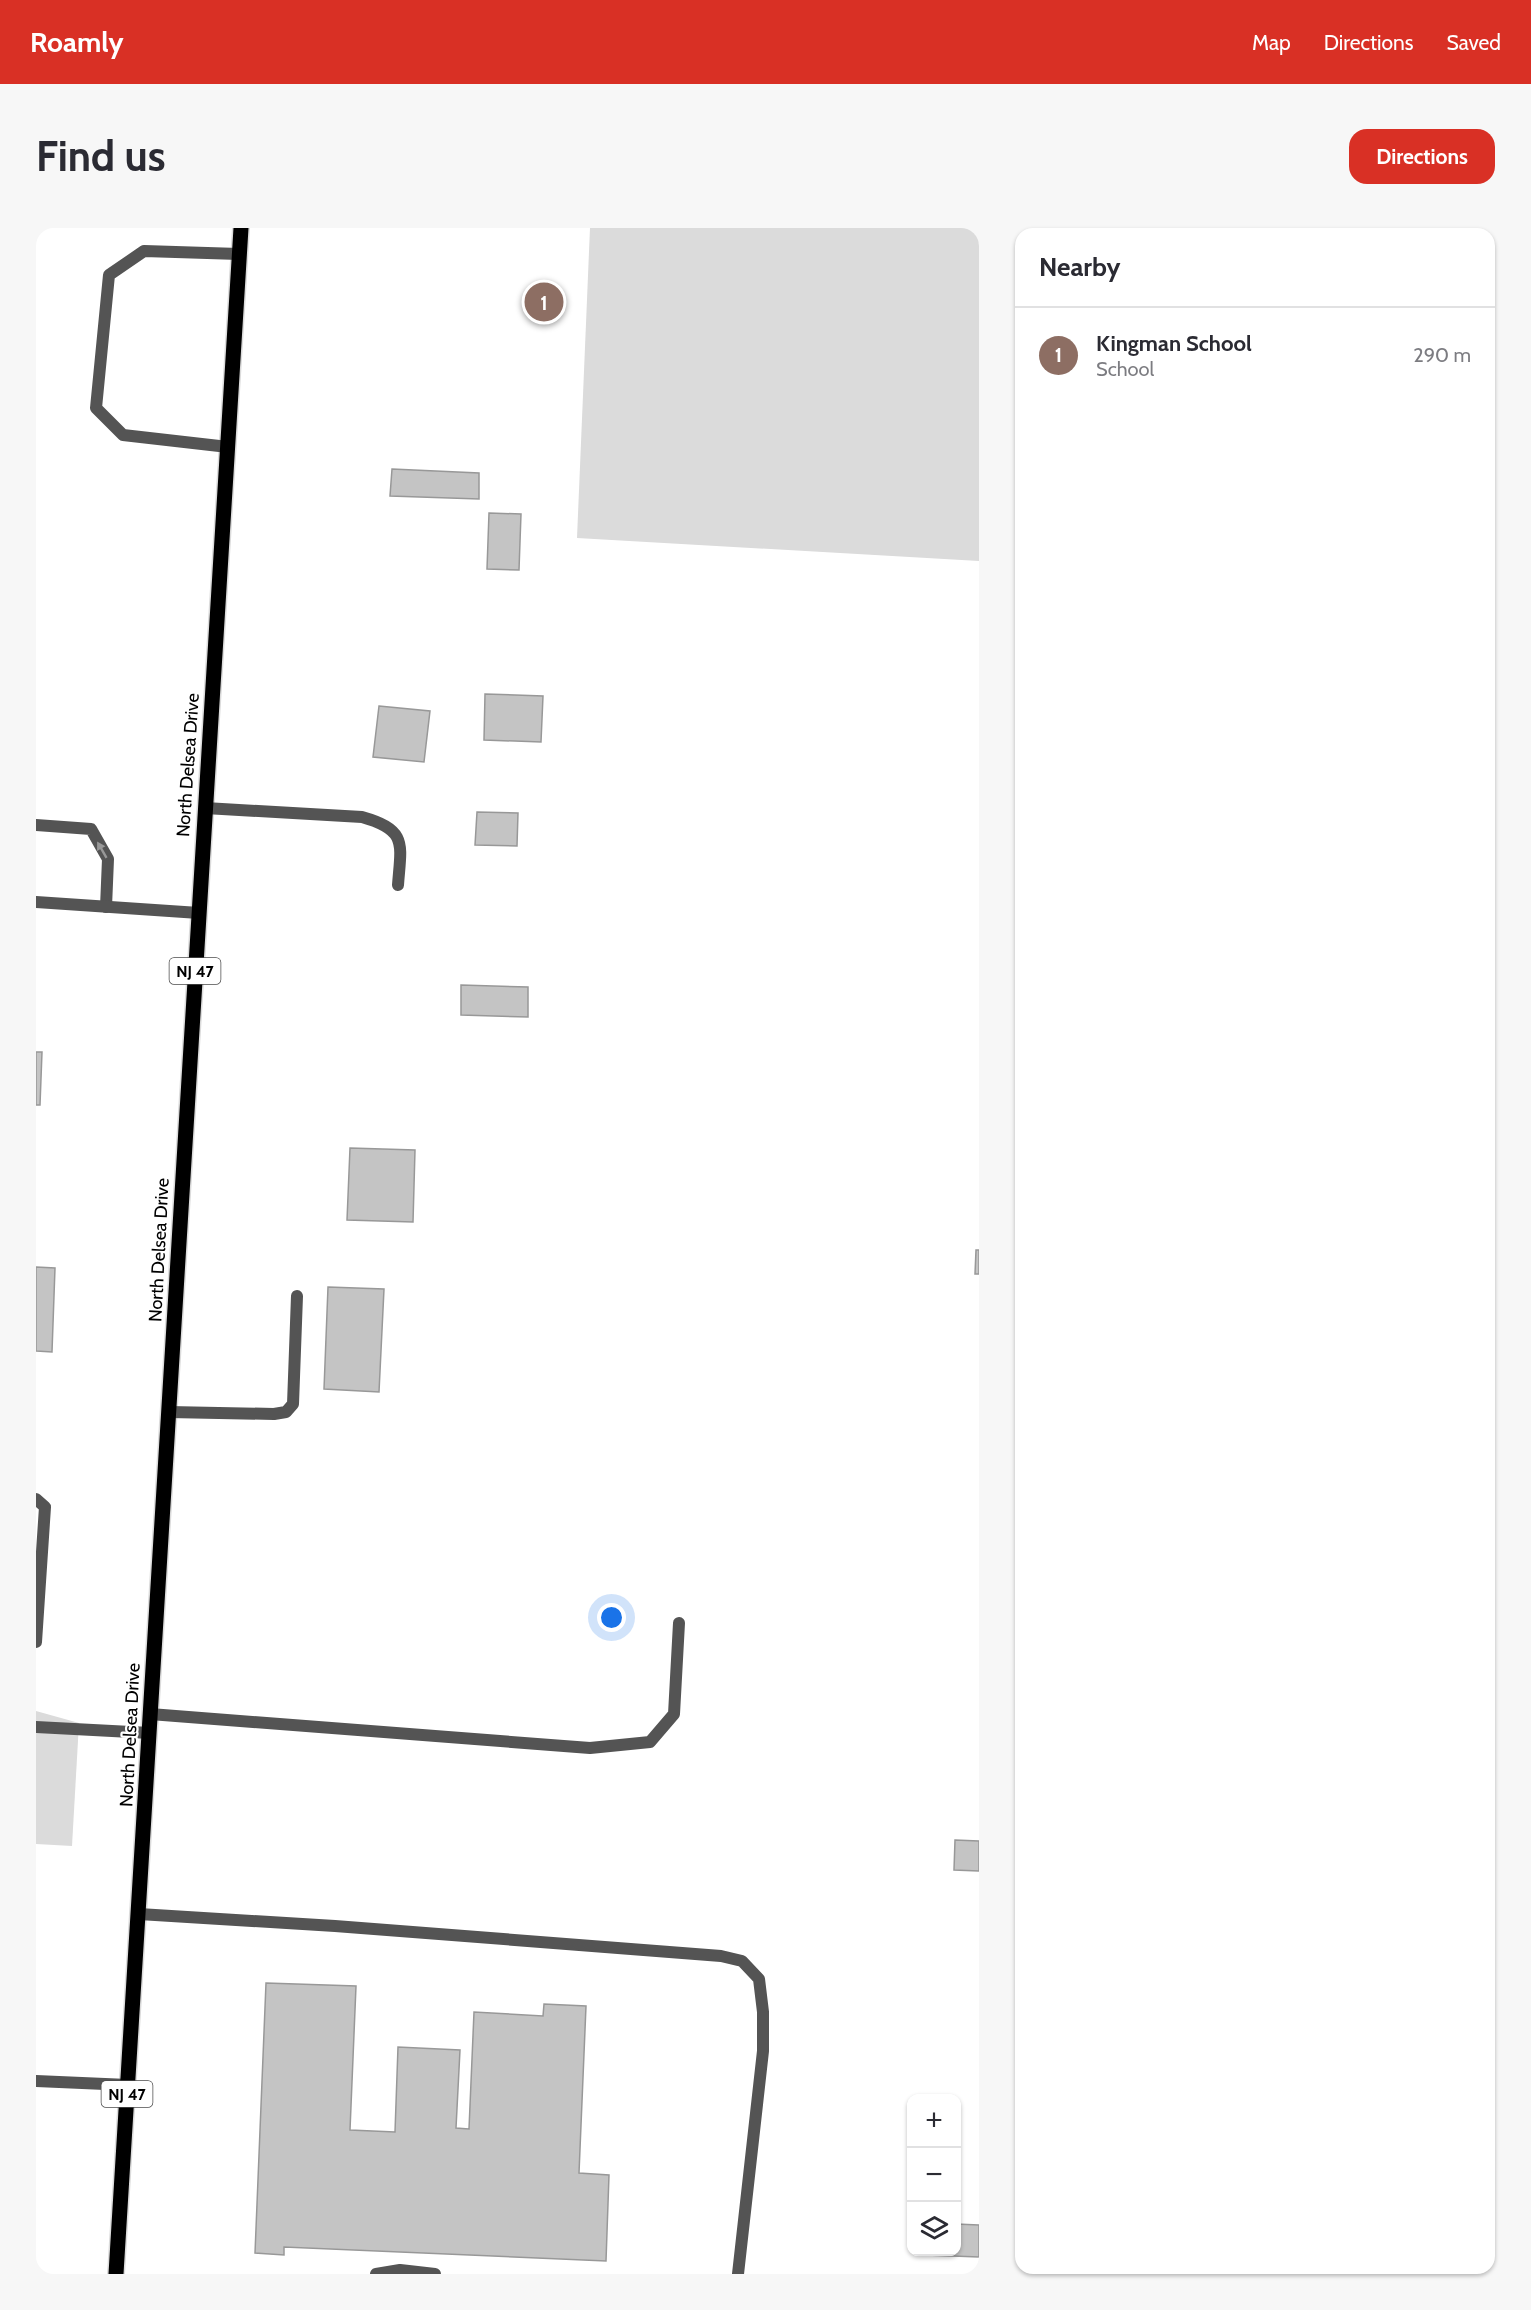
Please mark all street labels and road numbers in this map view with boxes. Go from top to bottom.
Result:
street label: North Delsea Drive [172,692,204,838]
road number: NJ 47 [170,958,220,984]
street label: North Delsea Drive [144,1177,174,1323]
street label: North Delsea Drive [115,1662,145,1808]
road number: NJ 47 [102,2081,152,2107]

